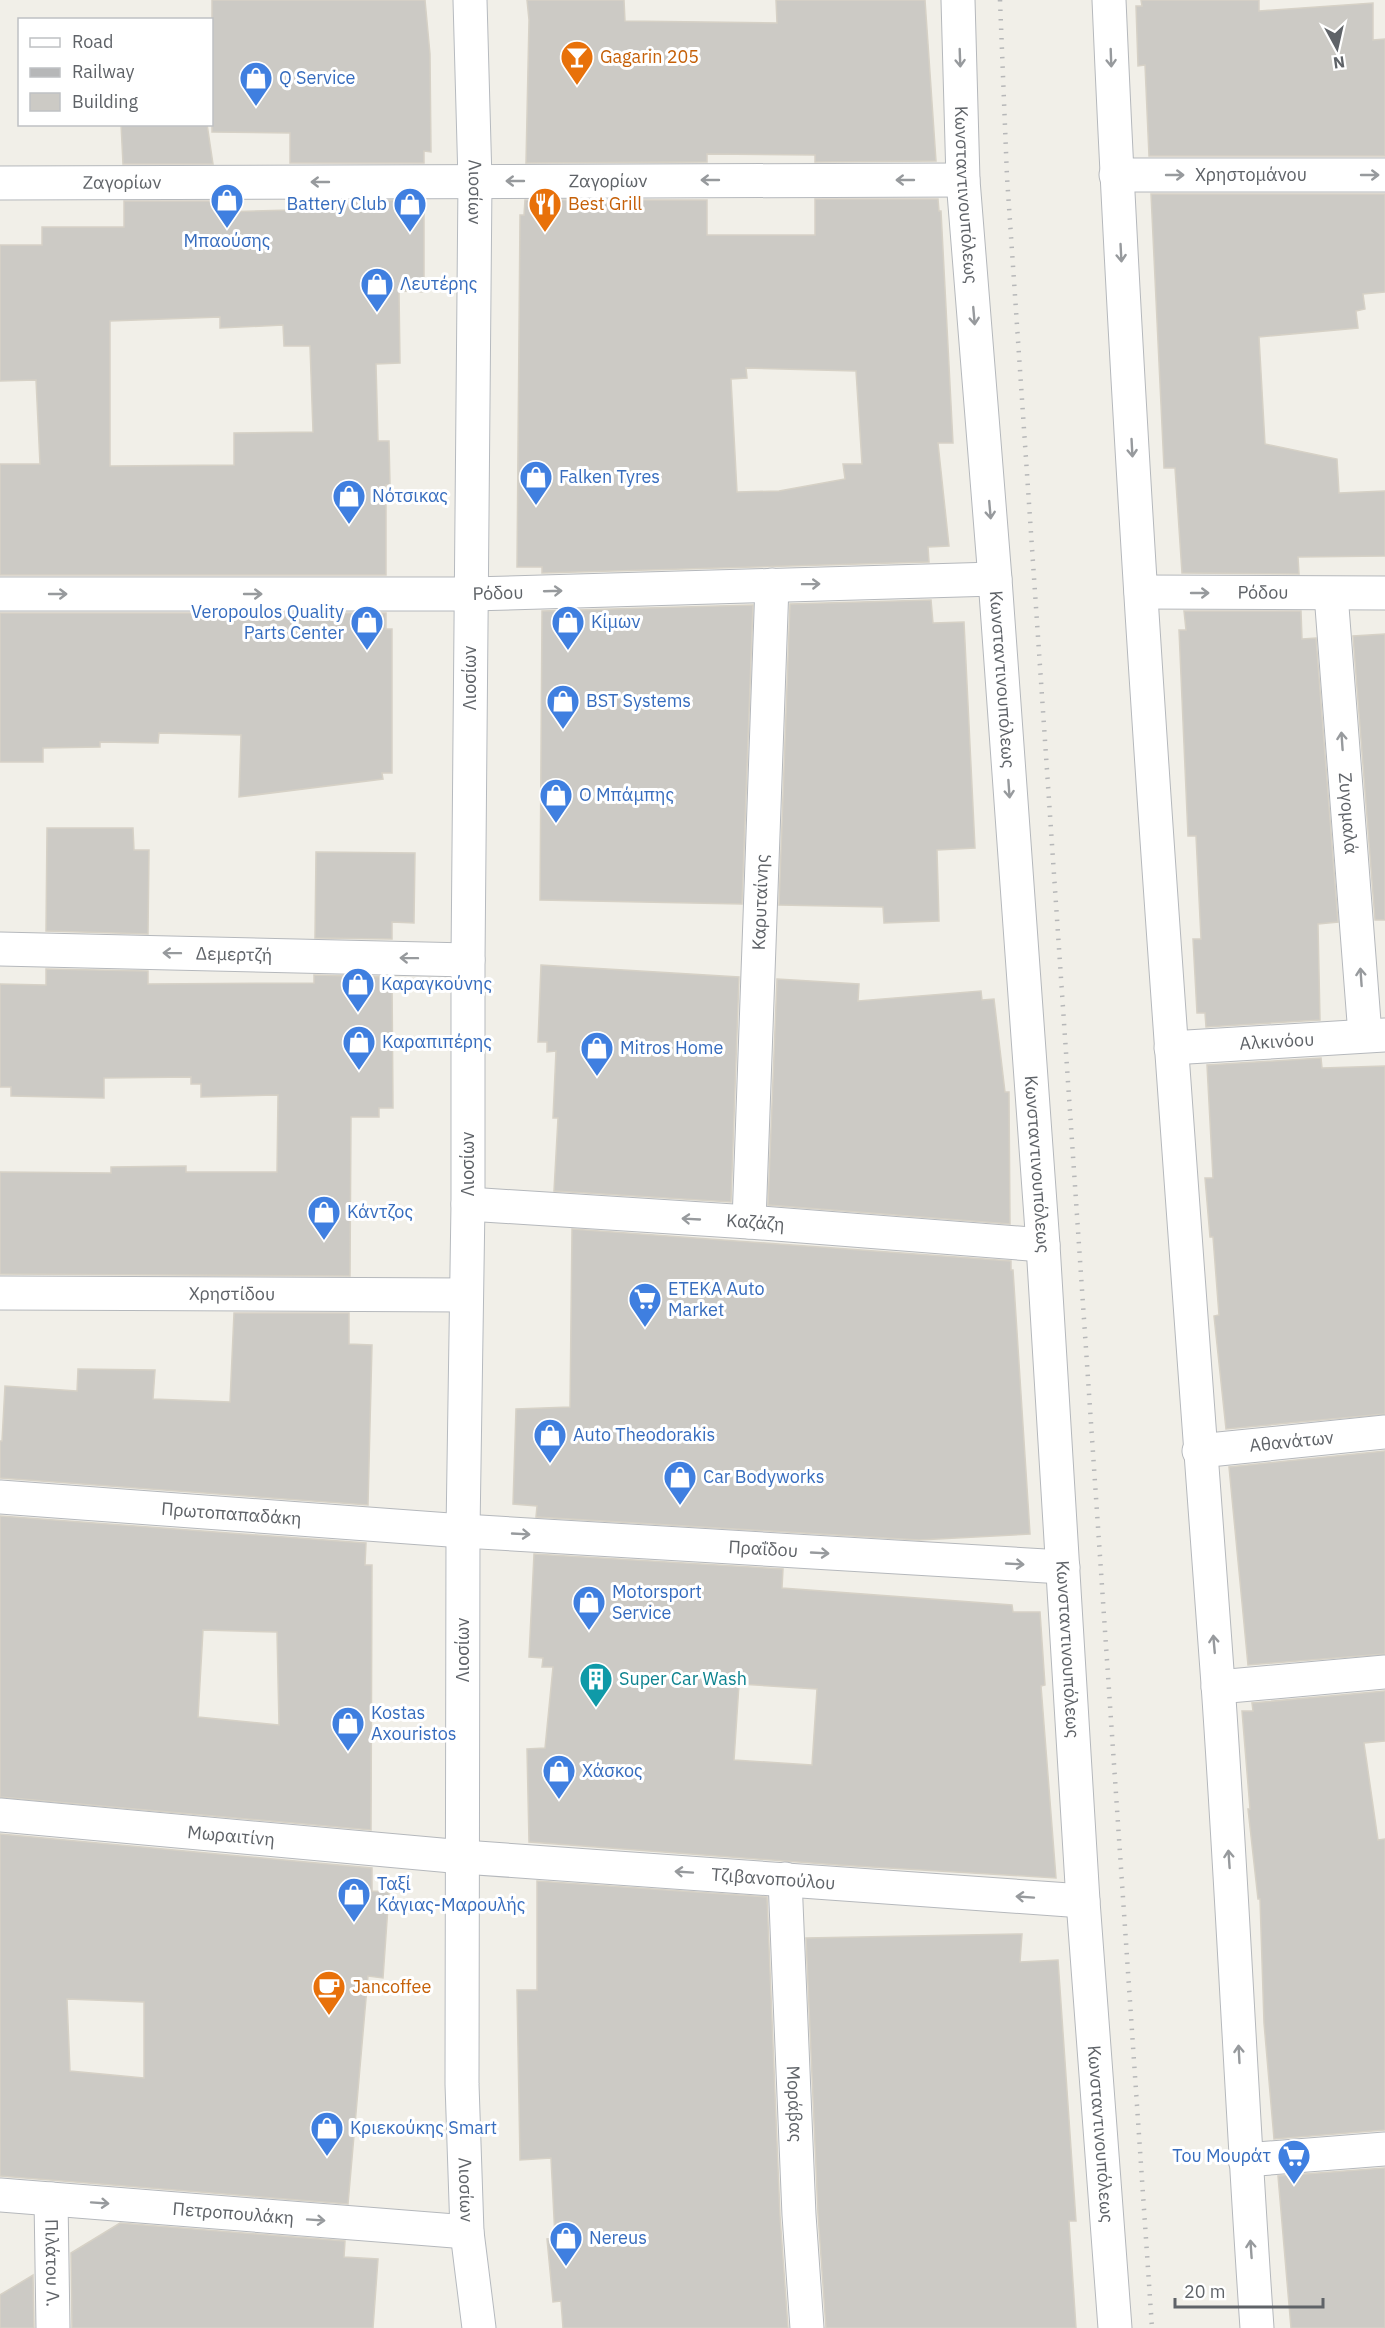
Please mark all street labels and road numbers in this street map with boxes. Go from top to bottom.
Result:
street label: Κωνσταντινουπόλεως [950,106,983,285]
street label: Λιοσίων [463,159,487,225]
street label: Χρηστομάνου [1195,163,1307,186]
street label: Ζαγορίων [569,169,647,192]
street label: Ζαγορίων [83,170,161,194]
street label: Ρόδου [1237,580,1289,604]
street label: Ρόδου [472,581,524,605]
street label: Κωνσταντινουπόλεως [985,590,1021,769]
street label: Λιοσίων [458,646,481,710]
street label: Ζυγομαλά [1334,772,1363,855]
street label: Καρυταίνης [747,853,773,951]
street label: Δεμερτζή [195,942,272,966]
street label: Αλκινόου [1239,1027,1315,1055]
street label: Κωνσταντινουπόλεως [1020,1074,1055,1254]
street label: Λιοσίων [456,1132,479,1196]
street label: Καζάζη [726,1209,786,1236]
street label: Χρηστίδου [189,1282,275,1305]
street label: Αθανάτων [1248,1425,1335,1457]
street label: Πρωτοπαπαδάκη [160,1497,302,1530]
street label: Πραΐδου [728,1535,799,1562]
street label: Κωνσταντινουπόλεως [1051,1560,1085,1739]
street label: Λιοσίων [451,1618,474,1682]
street label: Μωραιτίνη [186,1820,276,1851]
street label: Τζιβανοπούλου [710,1863,836,1894]
street label: Κωνσταντινουπόλεως [1083,2044,1119,2224]
street label: Μοράβας [782,2065,808,2143]
street label: Λιοσίων [453,2157,479,2223]
street label: Πετροπουλάκη [172,2197,295,2229]
street label: Πιλάτου Λ. [40,2219,65,2307]

